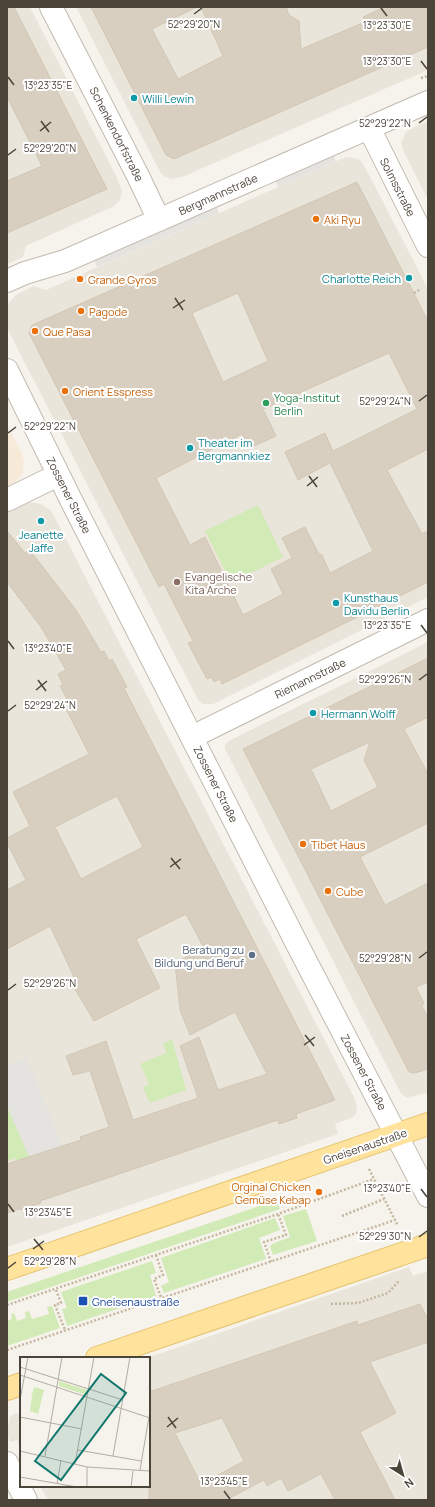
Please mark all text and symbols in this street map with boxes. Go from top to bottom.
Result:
text: 52°29'20"N [168,17,220,31]
text: 13°23'30"E [363,18,412,32]
text: 13°23'30"E [363,54,412,68]
text: 13°23'35"E [24,78,72,92]
street label: Schenkendorfstraße [87,84,148,184]
place label: Willi Lewin [142,91,194,106]
marker: Willi Lewin [129,93,139,103]
text: 52°29'22"N [359,116,411,130]
text: 52°29'20"N [24,141,76,155]
street label: Solmsstraße [377,155,419,219]
street label: Bergmannstraße [176,170,260,218]
place label: Aki Ryu [324,212,360,227]
marker: Aki Ryu [311,214,321,224]
place label: Charlotte Reich [322,271,401,286]
place label: Grande Gyros [88,272,157,287]
marker: Charlotte Reich [404,273,414,283]
marker: Grande Gyros [75,274,85,284]
place label: Pagode [89,304,128,319]
marker: Pagode [76,306,86,316]
place label: Que Pasa [43,324,91,339]
marker: Que Pasa [30,326,40,336]
place label: Orient Esspress [73,384,153,399]
marker: Orient Esspress [60,386,70,396]
place label: Yoga-Institut Berlin [274,390,340,418]
text: 52°29'24"N [359,394,411,408]
marker: Yoga-Institut Berlin [261,398,271,408]
text: 52°29'22"N [24,419,76,433]
place label: Theater im Bergmannkiez [198,435,270,463]
marker: Theater im Bergmannkiez [185,443,195,453]
street label: Zossener Straße [43,454,95,536]
marker: Jeanette Jaffe [36,516,46,526]
place label: Jeanette Jaffe [18,527,64,555]
place label: Evangelische Kita Arche [185,569,253,597]
marker: Evangelische Kita Arche [172,577,182,587]
place label: Kunsthaus Davidu Berlin [344,590,410,618]
marker: Kunsthaus Davidu Berlin [331,598,341,608]
text: 13°23'35"E [363,618,411,632]
text: 13°23'40"E [24,641,72,655]
street label: Riemannstraße [272,654,349,702]
text: 52°29'26"N [359,672,411,686]
text: 52°29'24"N [24,698,76,712]
place label: Hermann Wolff [321,706,396,721]
marker: Hermann Wolff [308,708,318,718]
street label: Zossener Straße [190,743,242,825]
place label: Tibet Haus [311,837,366,852]
marker: Tibet Haus [298,839,308,849]
place label: Cube [336,884,364,899]
marker: Cube [323,886,333,896]
place label: Beratung zu Bildung und Beruf [155,942,244,970]
marker: Beratung zu Bildung und Beruf [247,950,257,960]
text: 52°29'28"N [359,951,411,965]
text: 52°29'26"N [24,976,76,990]
street label: Zossener Straße [338,1031,391,1113]
street label: Gneisenaustraße [321,1124,409,1167]
place label: Orginal Chicken Gemüse Kebap [232,1179,311,1207]
text: 13°23'40"E [363,1181,411,1195]
marker: Orginal Chicken Gemüse Kebap [314,1187,324,1197]
text: 13°23'45"E [24,1205,72,1219]
text: 52°29'30"N [359,1229,411,1243]
text: 52°29'28"N [24,1254,76,1268]
place label: Gneisenaustraße [92,1294,180,1309]
marker: Gneisenaustraße [77,1295,89,1307]
inset map [20,1357,150,1487]
north arrow [383,1455,423,1495]
text: 13°23'45"E [200,1474,248,1488]
text: N [402,1475,417,1492]

